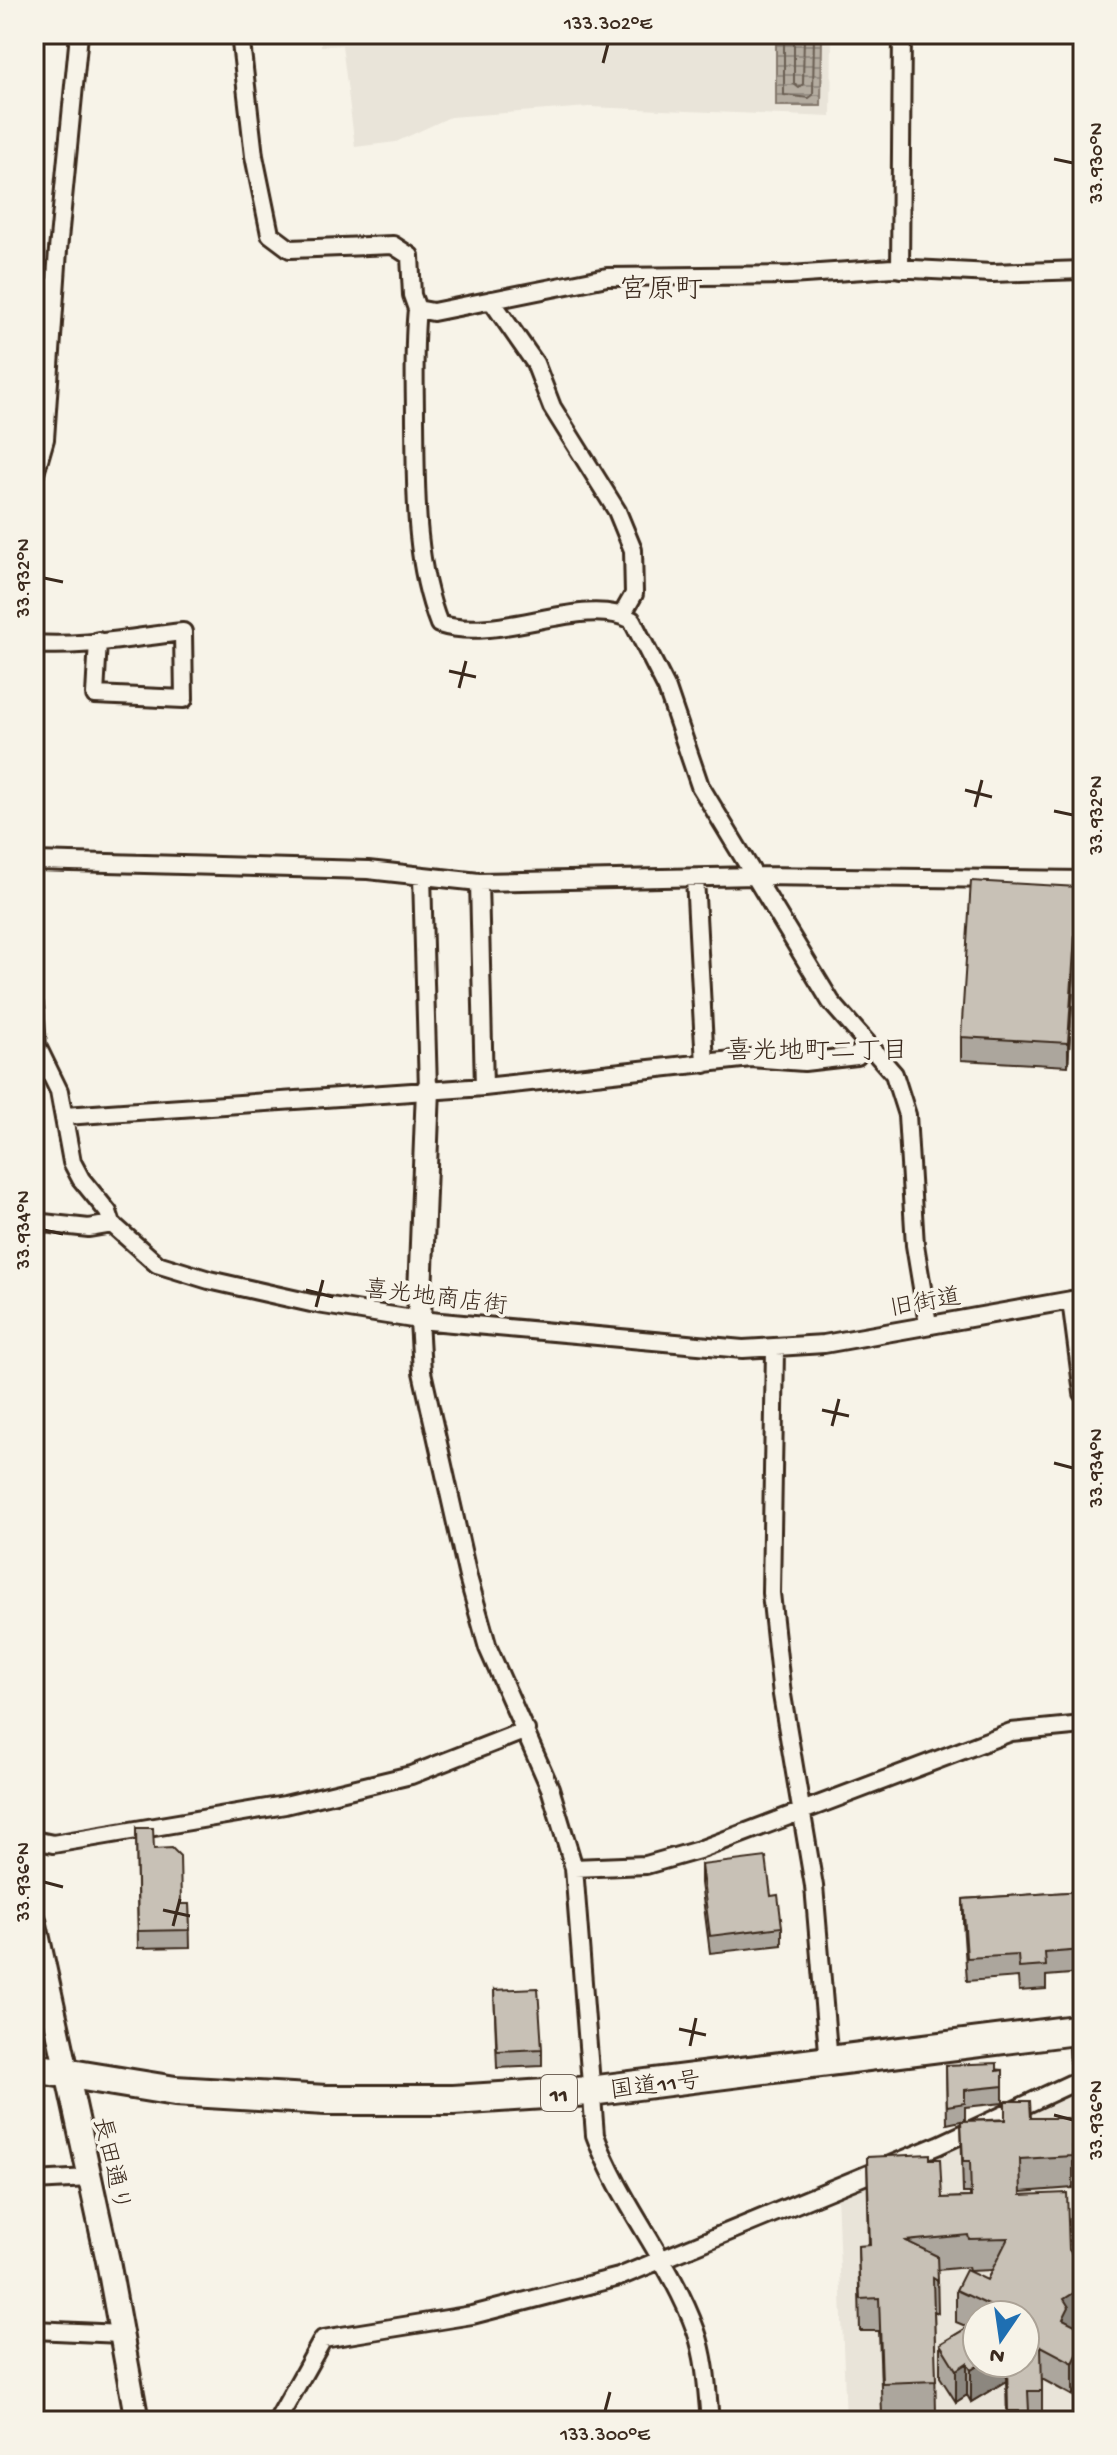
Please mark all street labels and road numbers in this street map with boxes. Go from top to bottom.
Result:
street label: 喜光地商店街 [362,1275,509,1323]
street label: 旧街道 [887,1283,964,1325]
street label: 国道11号 [608,2067,703,2107]
road number: 11 [541,2075,577,2111]
street label: 長田通り [85,2115,135,2215]

